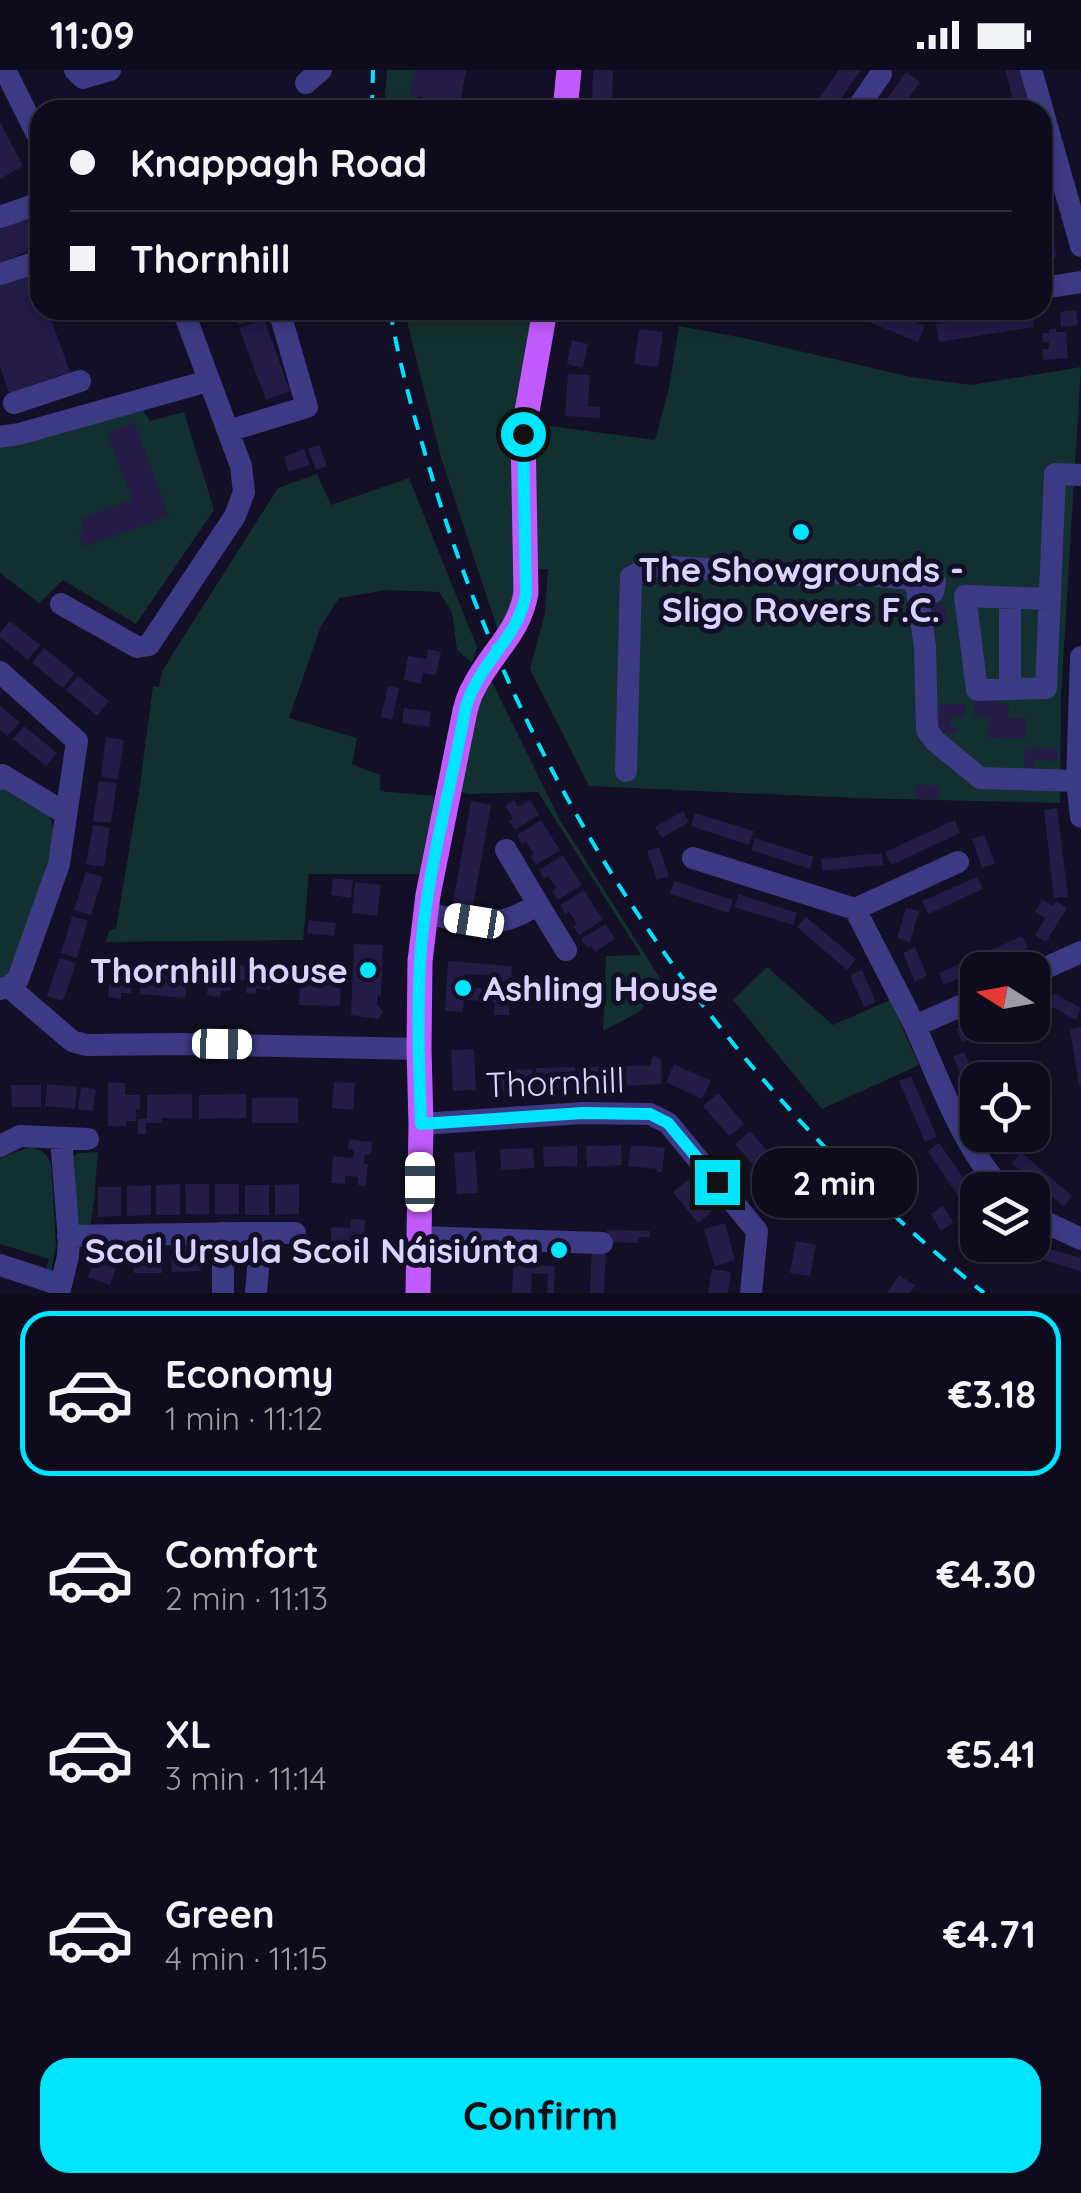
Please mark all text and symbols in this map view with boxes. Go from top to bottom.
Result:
text: 11:09 [50,11,135,59]
text: Knappagh Road [130,139,427,187]
text: Thornhill [130,235,291,283]
route start [501,412,546,457]
marker: The Showgrounds - Sligo Rovers F.C. [790,521,812,543]
place label: The Showgrounds - Sligo Rovers F.C. [638,547,964,631]
car [442,901,506,941]
place label: Thornhill house [90,948,348,992]
north arrow [960,952,1050,1042]
map controls [960,952,1050,1262]
marker: Thornhill house [357,959,379,981]
place label: Ashling House [483,966,719,1010]
marker: Ashling House [452,977,474,999]
car [192,1028,252,1060]
street label: Thornhill [485,1058,625,1106]
button: locate [960,1062,1050,1152]
callout: 2 min [752,1147,917,1217]
car [405,1152,435,1212]
route end [695,1160,740,1205]
text: 2 min [793,1163,876,1203]
button: layers [960,1172,1050,1262]
place label: Scoil Ursula Scoil Náisiúnta [85,1228,539,1272]
marker: Scoil Ursula Scoil Náisiúnta [548,1239,570,1261]
icon: car [45,1349,135,1439]
text: Economy [165,1350,334,1398]
text: €3.18 [949,1370,1036,1418]
text: 1 min · 11:12 [165,1398,323,1438]
icon: car [45,1529,135,1619]
text: Comfort [165,1530,319,1578]
text: €4.30 [937,1550,1036,1598]
text: 2 min · 11:13 [165,1578,328,1618]
icon: car [45,1709,135,1799]
text: XL [165,1710,211,1758]
text: €5.41 [947,1730,1036,1778]
text: 3 min · 11:14 [165,1758,327,1798]
icon: car [45,1889,135,1979]
text: Green [165,1890,275,1938]
text: €4.71 [943,1910,1036,1958]
text: 4 min · 11:15 [165,1938,328,1978]
button: Confirm [40,2058,1041,2173]

